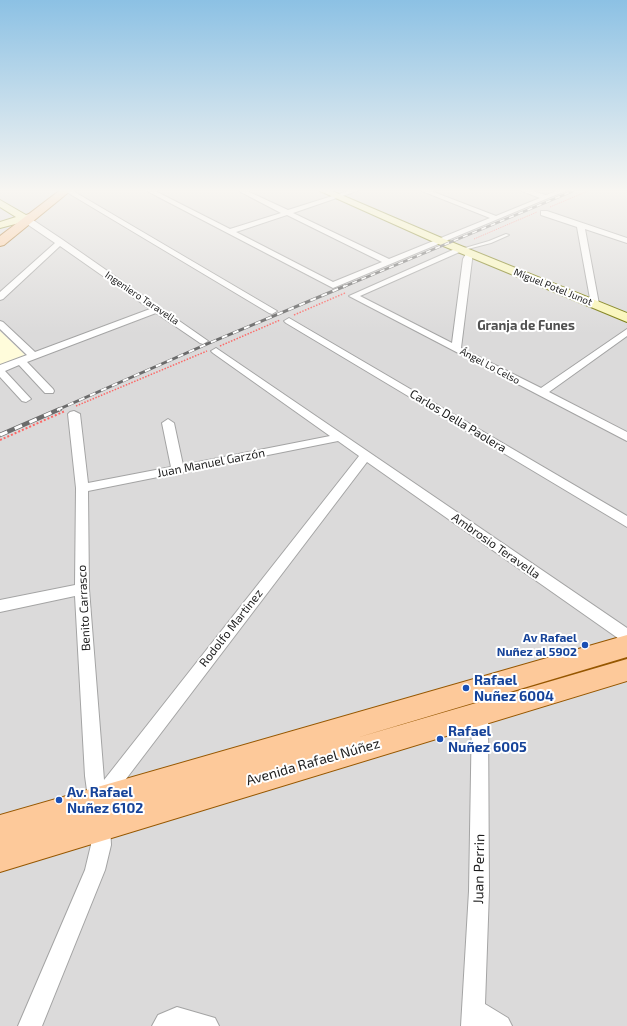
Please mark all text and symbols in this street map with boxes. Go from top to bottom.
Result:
street label: Miguel Potel Junot [512,266,594,308]
street label: Ingeniero Taravella [103,269,181,327]
district label: Granja de Funes [477,318,575,334]
street label: Ángel Lo Celso [458,345,522,387]
street label: Carlos Della Paolera [407,386,509,456]
street label: Juan Manuel Garzón [156,445,266,481]
street label: Ambrosio Teravella [449,510,543,582]
street label: Benito Carrasco [75,565,93,651]
street label: Rodolfo Martinez [196,586,266,670]
place label: Av Rafael Nuñez al 5902 [497,631,577,659]
marker: Av Rafael Nuñez al 5902 [580,640,590,650]
place label: Rafael Nuñez 6004 [474,672,554,704]
marker: Rafael Nuñez 6004 [461,683,471,693]
place label: Rafael Nuñez 6005 [448,723,527,756]
marker: Rafael Nuñez 6005 [435,734,445,744]
street label: Avenida Rafael Núñez [244,735,382,789]
place label: Av. Rafael Nuñez 6102 [67,784,143,816]
marker: Av. Rafael Nuñez 6102 [54,795,64,805]
street label: Juan Perrin [470,834,488,904]

